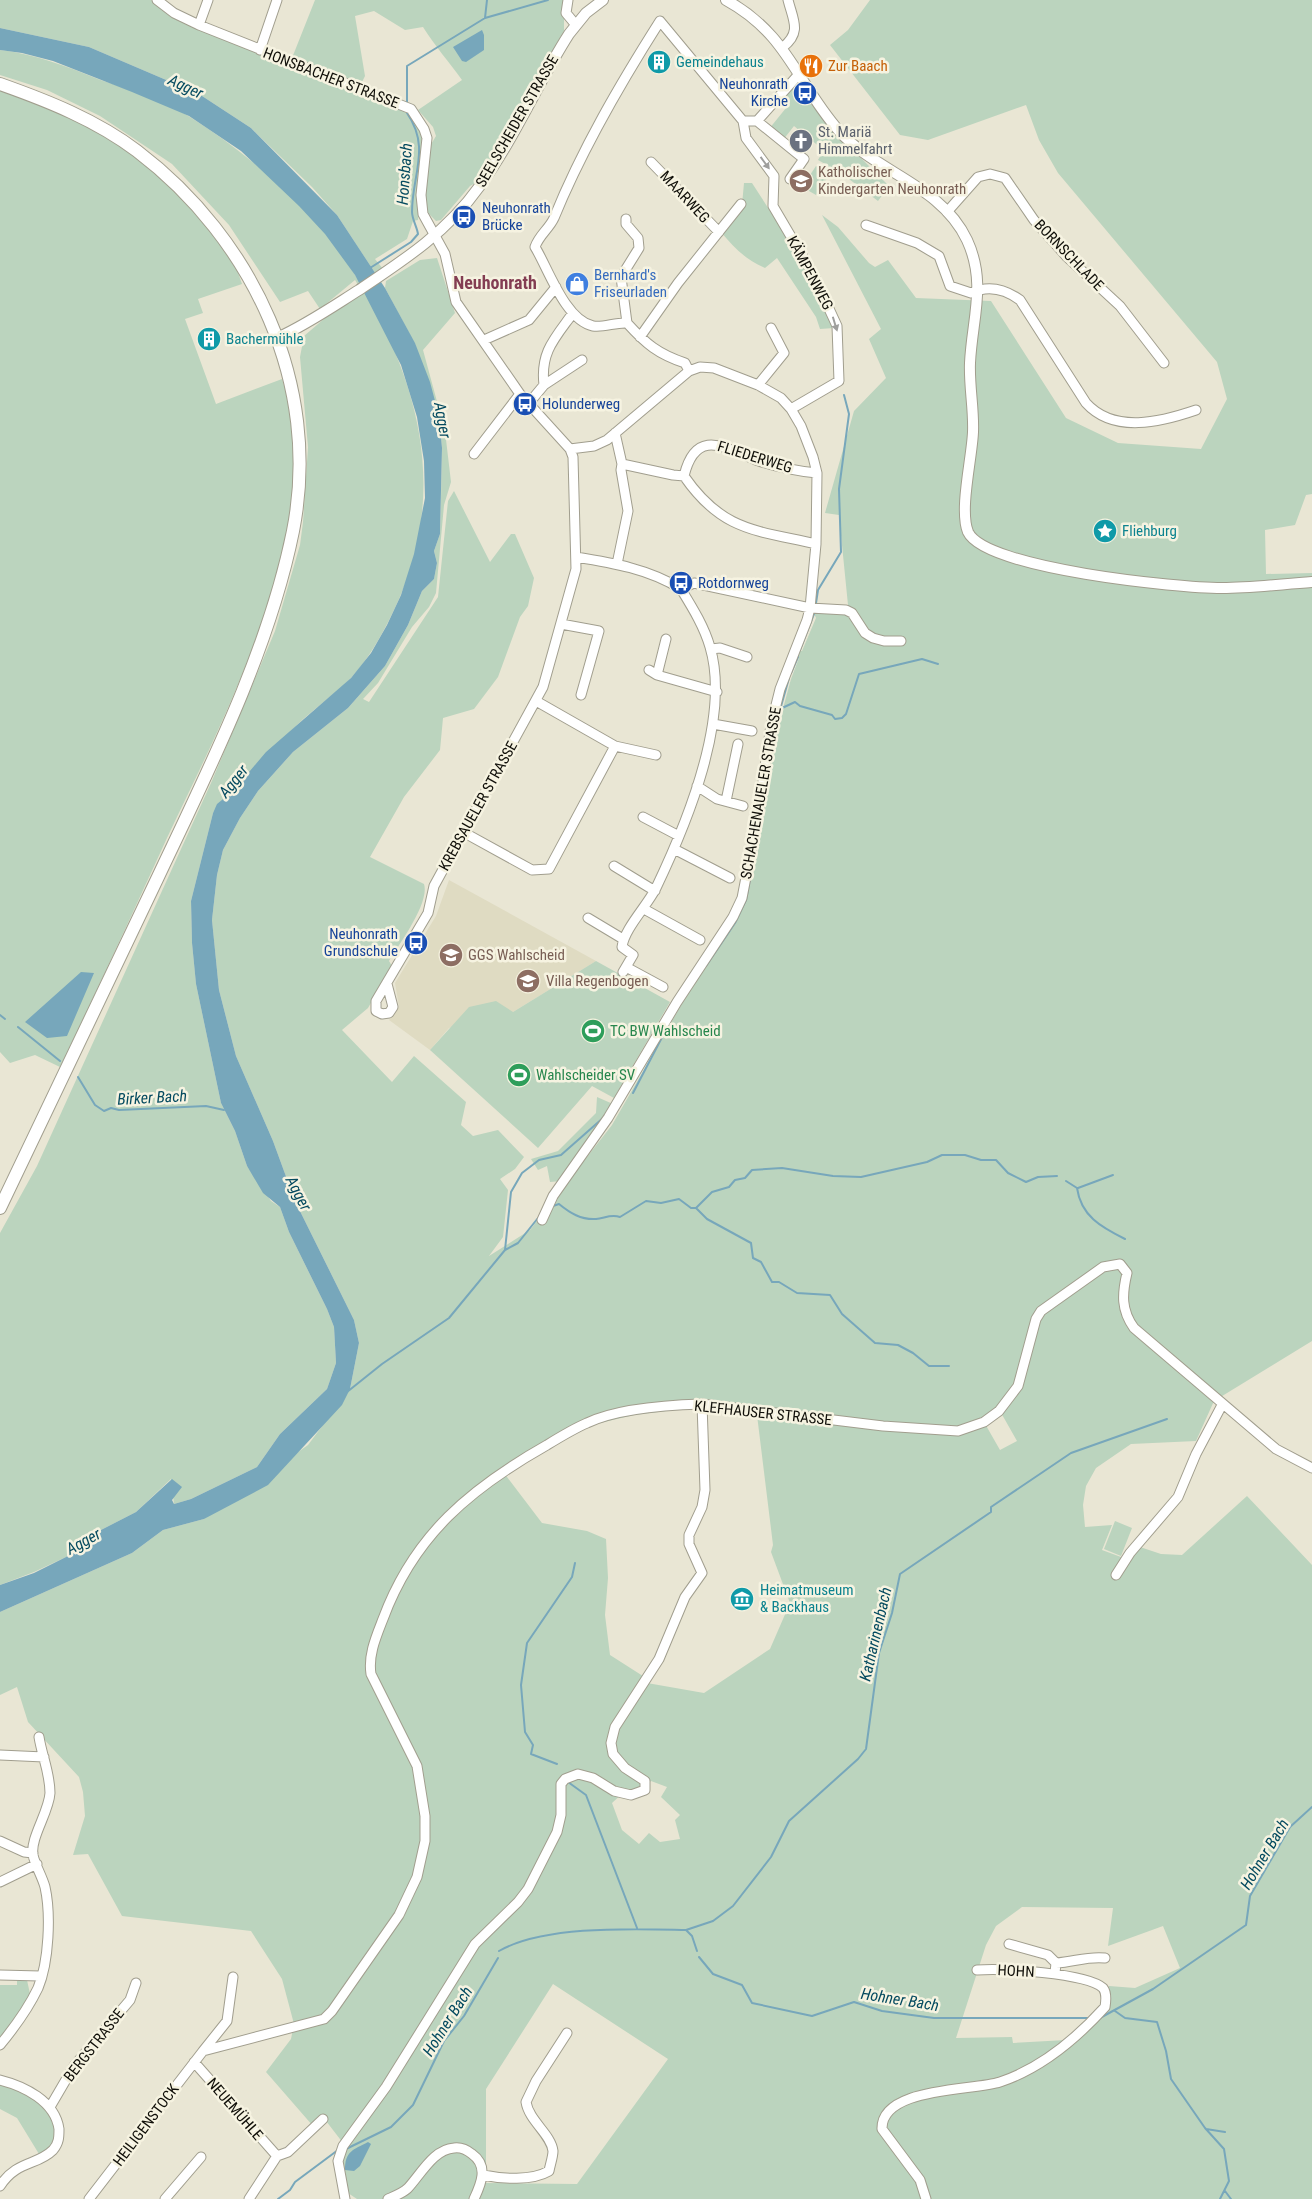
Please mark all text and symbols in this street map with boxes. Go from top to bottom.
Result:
street label: HONSBACHER STRASSE [261,44,401,112]
building icon: Gemeindehaus [646,49,672,75]
street label: SEELSCHEIDER STRASSE [472,52,562,190]
place label: Gemeindehaus [676,53,764,71]
restaurant icon: Zur Baach [798,53,824,79]
place label: Zur Baach [828,57,888,75]
water label: Agger [164,70,207,103]
place label: Neuhonrath Kirche [719,75,788,110]
bus stop icon: Neuhonrath Kirche [792,80,818,106]
place label: St. Mariä Himmelfahrt [818,123,892,158]
church icon: St. Mariä Himmelfahrt [788,128,814,154]
water label: Honsbach [393,143,416,206]
one-way arrow [760,157,770,170]
place label: Katholischer Kindergarten Neuhonrath [818,163,966,198]
street label: MAARWEG [656,167,714,227]
school or university icon: Katholischer Kindergarten Neuhonrath [788,168,814,194]
place label: Neuhonrath Brücke [482,199,551,234]
bus stop icon: Neuhonrath Brücke [451,204,477,230]
street label: BORNSCHLADE [1031,216,1107,294]
street label: KÄMPENWEG [783,233,837,313]
place label: Bernhard's Friseurladen [594,266,667,301]
shop icon: Bernhard's Friseurladen [564,271,590,297]
district label: Neuhonrath [453,272,537,293]
one-way arrow [832,317,840,332]
building icon: Bachermühle [196,326,222,352]
place label: Bachermühle [226,330,303,348]
bus stop icon: Holunderweg [512,391,538,417]
place label: Holunderweg [542,395,620,413]
water label: Agger [430,400,455,441]
street label: FLIEDERWEG [715,437,795,477]
place icon: Fliehburg [1092,518,1118,544]
place label: Fliehburg [1122,522,1177,540]
bus stop icon: Rotdornweg [668,570,694,596]
place label: Rotdornweg [698,574,769,592]
street label: SCHACHENAUELER STRASSE [737,705,785,881]
street label: KREBSAUELER STRASSE [435,738,521,874]
water label: Agger [214,760,253,802]
place label: Neuhonrath Grundschule [324,925,398,960]
bus stop icon: Neuhonrath Grundschule [403,930,429,956]
school or university icon: GGS Wahlscheid [438,942,464,968]
place label: GGS Wahlscheid [468,946,565,964]
school or university icon: Villa Regenbogen [515,968,541,994]
place label: Villa Regenbogen [546,972,649,990]
sports icon: TC BW Wahlscheid [580,1018,606,1044]
place label: TC BW Wahlscheid [610,1022,721,1040]
sports icon: Wahlscheider SV [506,1062,532,1088]
place label: Wahlscheider SV [536,1066,636,1084]
water label: Birker Bach [117,1086,187,1109]
water label: Agger [281,1172,316,1215]
street label: KLEFHAUSER STRASSE [693,1397,833,1429]
water label: Agger [62,1524,105,1559]
place label: Heimatmuseum & Backhaus [760,1581,854,1616]
water label: Katharinenbach [855,1585,896,1683]
museum icon: Heimatmuseum & Backhaus [729,1586,755,1612]
water label: Hohner Bach [1236,1816,1293,1893]
street label: HOHN [997,1961,1035,1981]
water label: Hohner Bach [419,1983,476,2060]
water label: Hohner Bach [860,1984,940,2015]
street label: BERGSTRASSE [60,2005,128,2085]
street label: NEUEMÜHLE [203,2074,267,2144]
street label: HEILIGENSTOCK [109,2080,183,2170]

